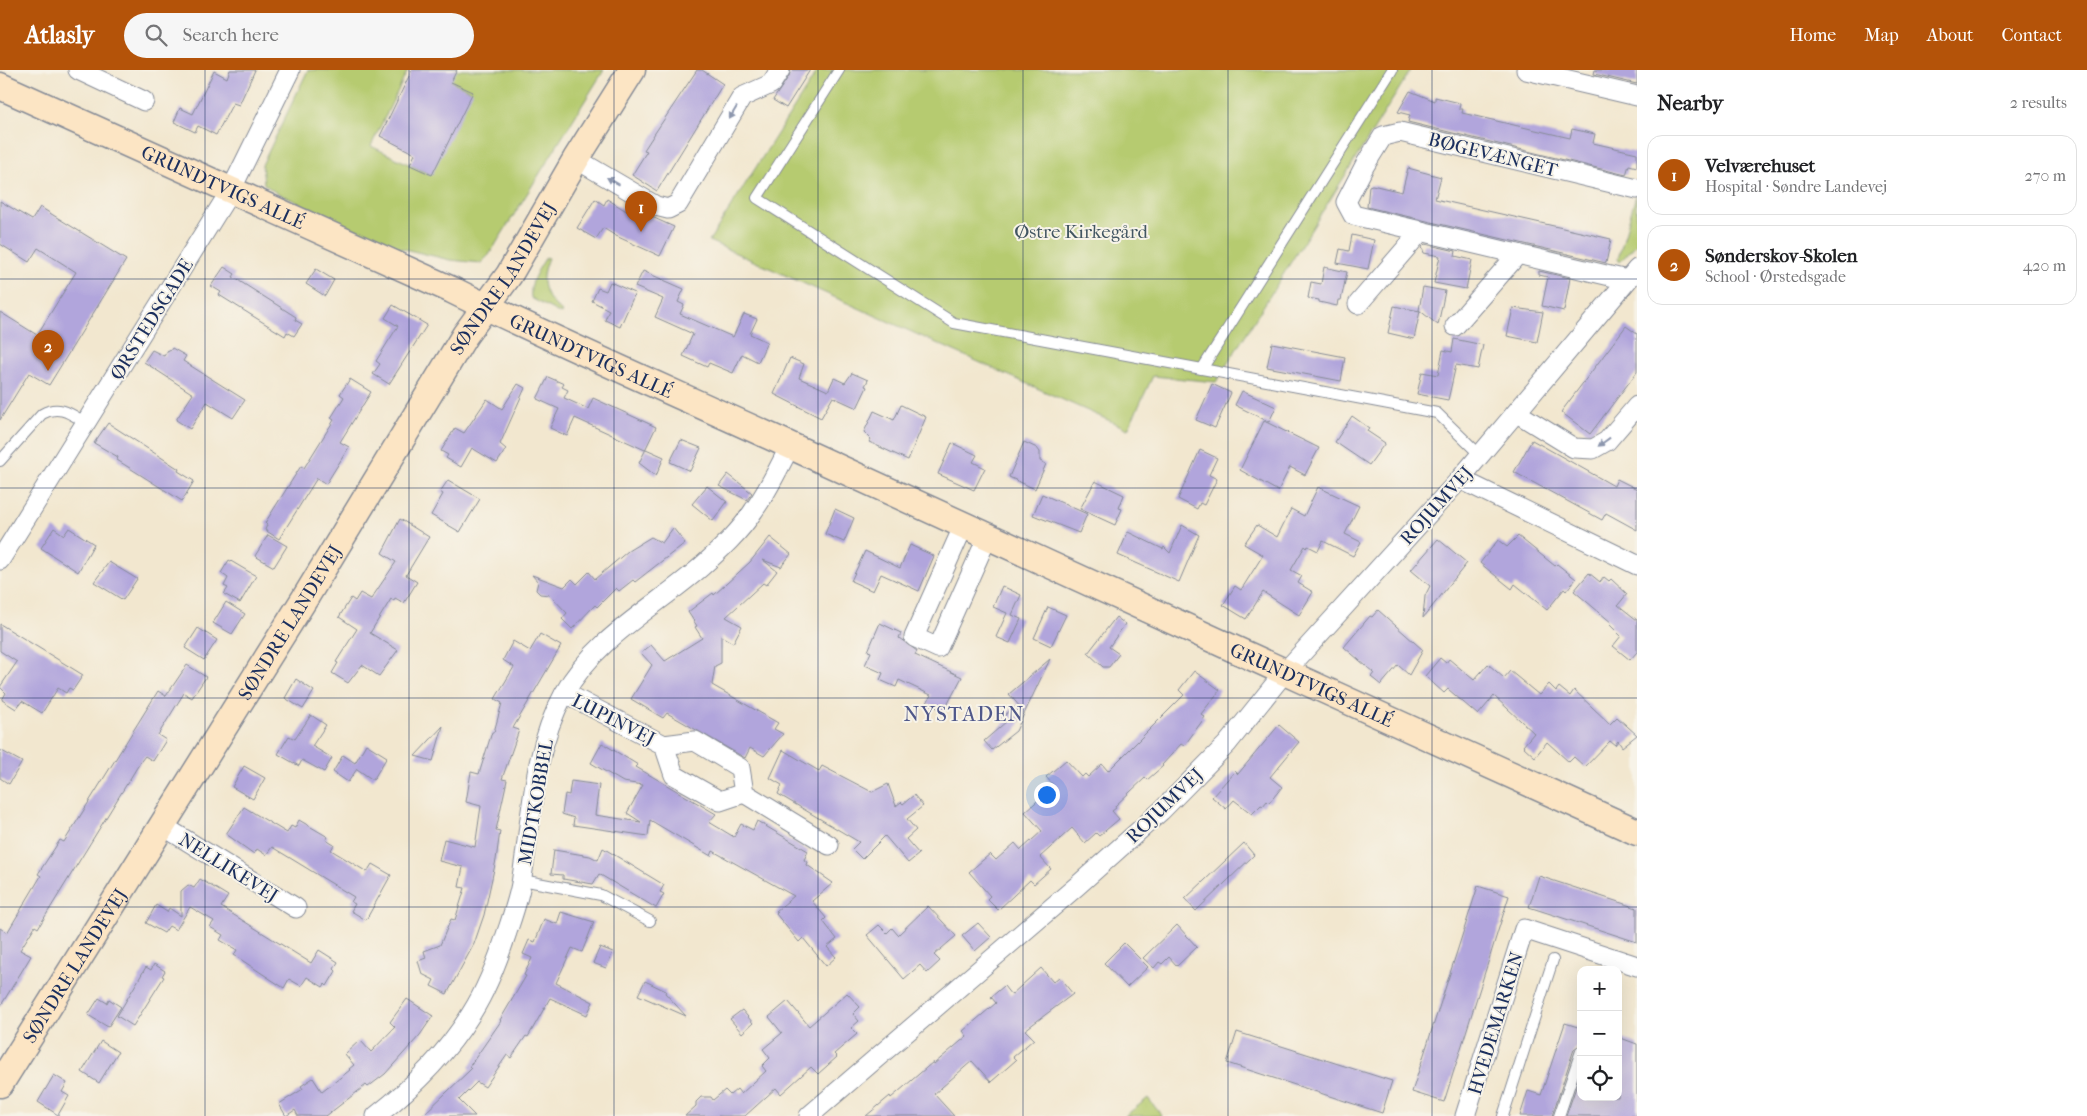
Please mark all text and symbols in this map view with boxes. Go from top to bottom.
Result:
search box [124,13,474,58]
text: Atlasly [25,21,94,49]
icon: search [142,21,170,49]
text: Search here [182,24,279,46]
text: Home [1789,25,1836,46]
text: Map [1864,25,1899,46]
text: About [1927,25,1973,46]
text: Contact [2001,25,2062,46]
text: Nearby [1657,91,1723,115]
text: 2 results [2010,93,2067,112]
one-way arrow [728,106,737,119]
street label: BØGEVÆNGET [1426,128,1560,182]
street label: GRUNDTVIGS ALLÉ [138,141,308,234]
text: Velværehuset [1705,155,1815,177]
text: 1 [1671,166,1677,185]
text: 270 m [2025,166,2066,185]
one-way arrow [606,176,619,185]
text: Hospital · Søndre Landevej [1705,177,1887,196]
pin: 1 [625,191,657,232]
street label: SØNDRE LANDEVEJ [446,198,561,359]
park label: Østre Kirkegård [1014,221,1148,243]
text: Sønderskov-Skolen [1705,245,1858,267]
street label: ØRSTEDSGADE [106,255,198,384]
text: 2 [1670,256,1678,275]
text: 420 m [2023,256,2066,275]
text: School · Ørstedsgade [1705,267,1846,286]
street label: GRUNDTVIGS ALLÉ [506,310,676,403]
pin: 2 [32,330,64,371]
one-way arrow [1597,437,1611,447]
street label: ROJUMVEJ [1396,462,1478,550]
street label: SØNDRE LANDEVEJ [234,541,347,704]
street label: GRUNDTVIGS ALLÉ [1226,639,1397,732]
street label: LUPINVEJ [568,690,659,750]
district label: NYSTADEN [903,702,1025,726]
street label: MIDTKOBBEL [514,737,558,867]
street label: ROJUMVEJ [1122,764,1208,848]
your location [1034,782,1060,808]
street label: NELLIKEVEJ [175,829,282,907]
street label: SØNDRE LANDEVEJ [19,885,132,1047]
street label: HVEDEMARKEN [1464,949,1528,1097]
map controls [1577,966,1622,1101]
button: + [1577,966,1622,1011]
button: − [1577,1011,1622,1056]
button: locate [1577,1056,1622,1101]

